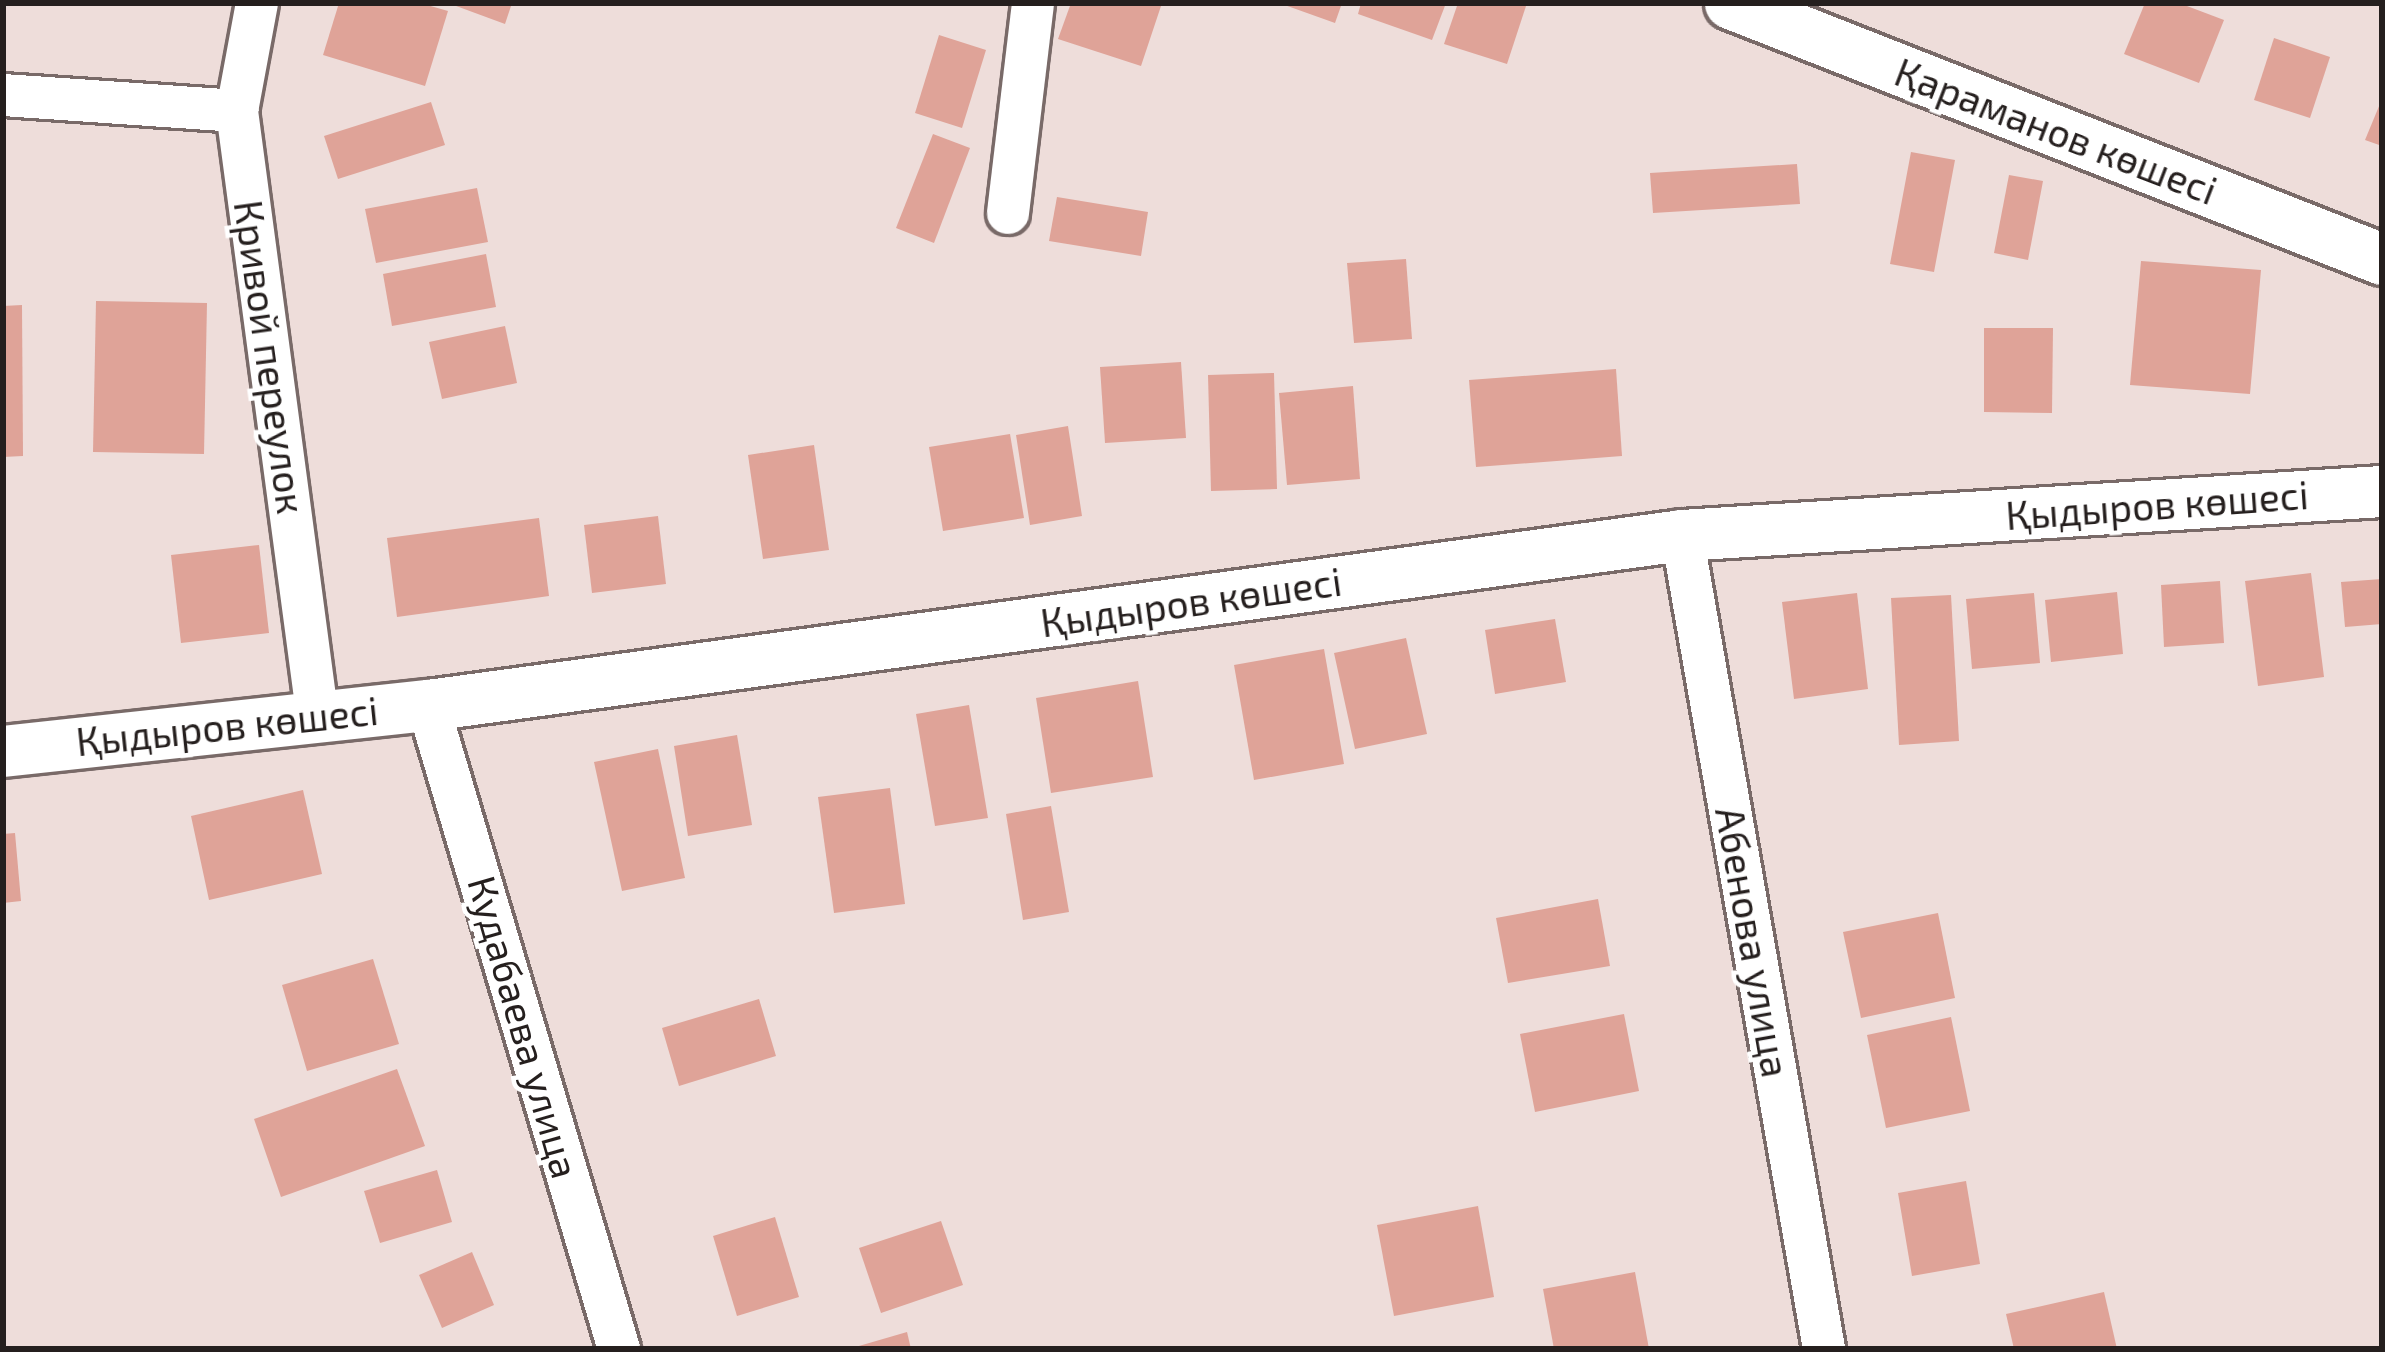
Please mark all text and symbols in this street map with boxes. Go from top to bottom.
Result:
street label: Қараманов көшесі [1889,48,2223,214]
street label: Кривой переулок [225,197,315,517]
street label: Қыдыров көшесі [2004,471,2310,539]
street label: Қыдыров көшесі [1038,558,1344,646]
street label: Қыдыров көшесі [74,687,380,765]
street label: Абенова улица [1706,803,1800,1081]
street label: Кудабаева улица [458,870,590,1184]

